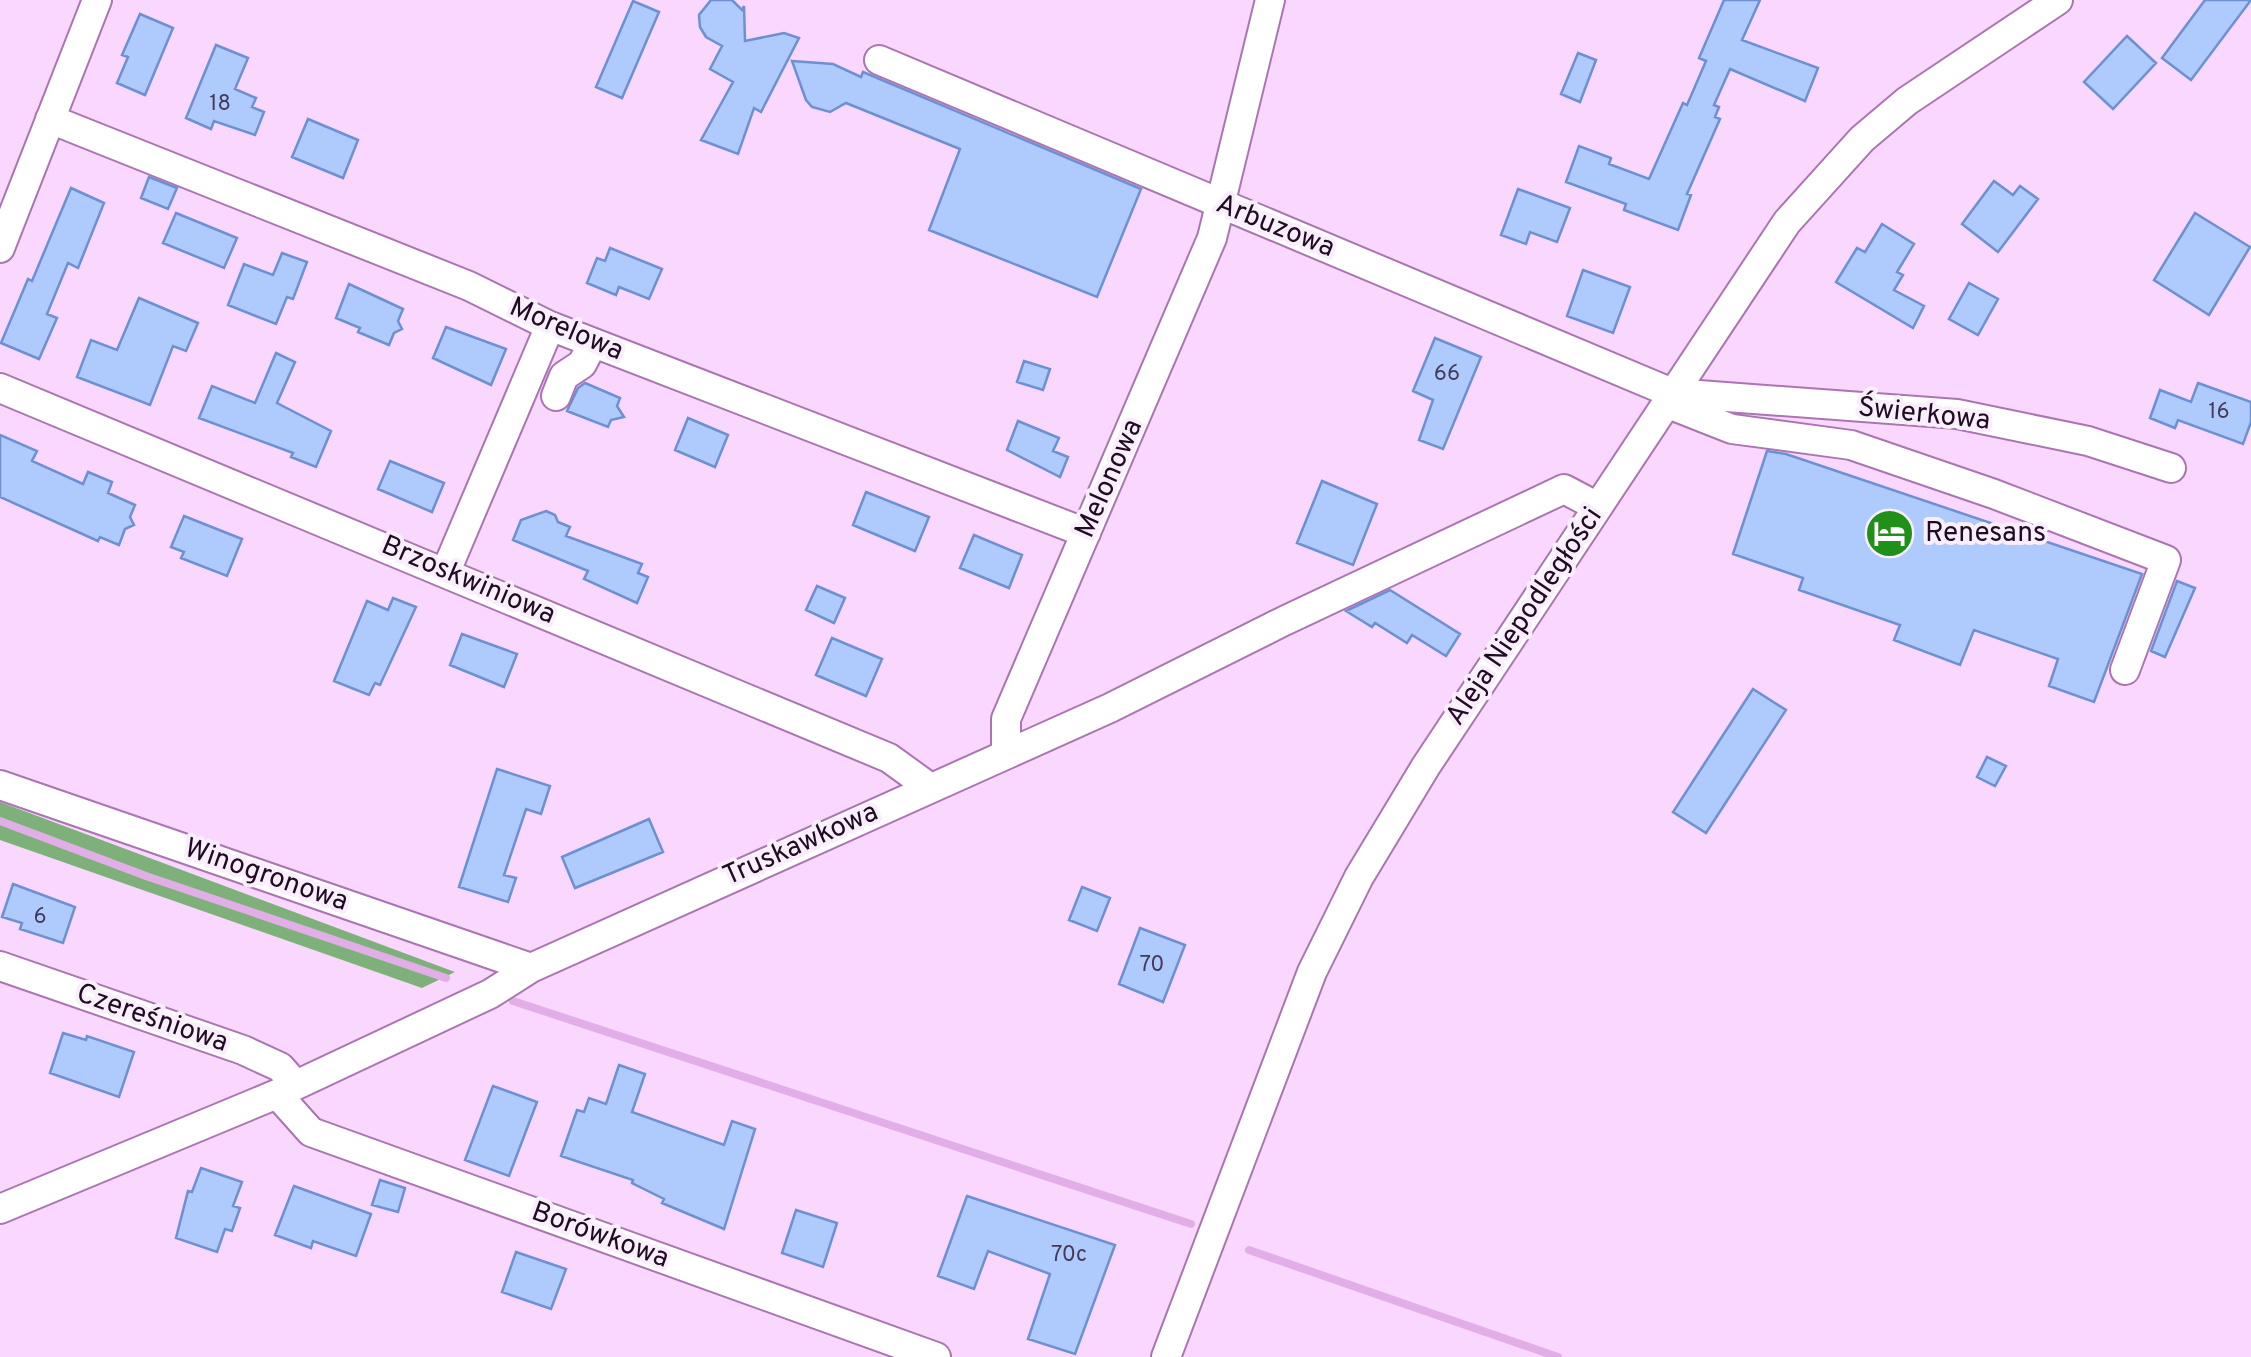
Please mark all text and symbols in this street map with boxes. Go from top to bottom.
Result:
house number: 18 [209,91,231,118]
street label: Arbuzowa [1210,187,1340,267]
street label: Morelowa [504,290,628,370]
house number: 66 [1434,361,1460,388]
street label: Świerkowa [1856,388,1992,440]
house number: 16 [2208,399,2230,426]
street label: Melonowa [1068,414,1152,544]
street label: Aleja Niepodległości [1439,501,1611,733]
hotel icon: Renesans [1864,508,1916,560]
place label: Renesans [1925,516,2046,552]
street label: Brzoskwiniowa [376,528,560,634]
street label: Truskawkowa [718,795,884,895]
street label: Winogronowa [180,831,352,921]
house number: 6 [33,904,47,931]
house number: 70 [1140,952,1164,979]
street label: Czereśniowa [71,976,233,1062]
street label: Borówkowa [526,1194,674,1278]
house number: 70c [1051,1242,1087,1269]

